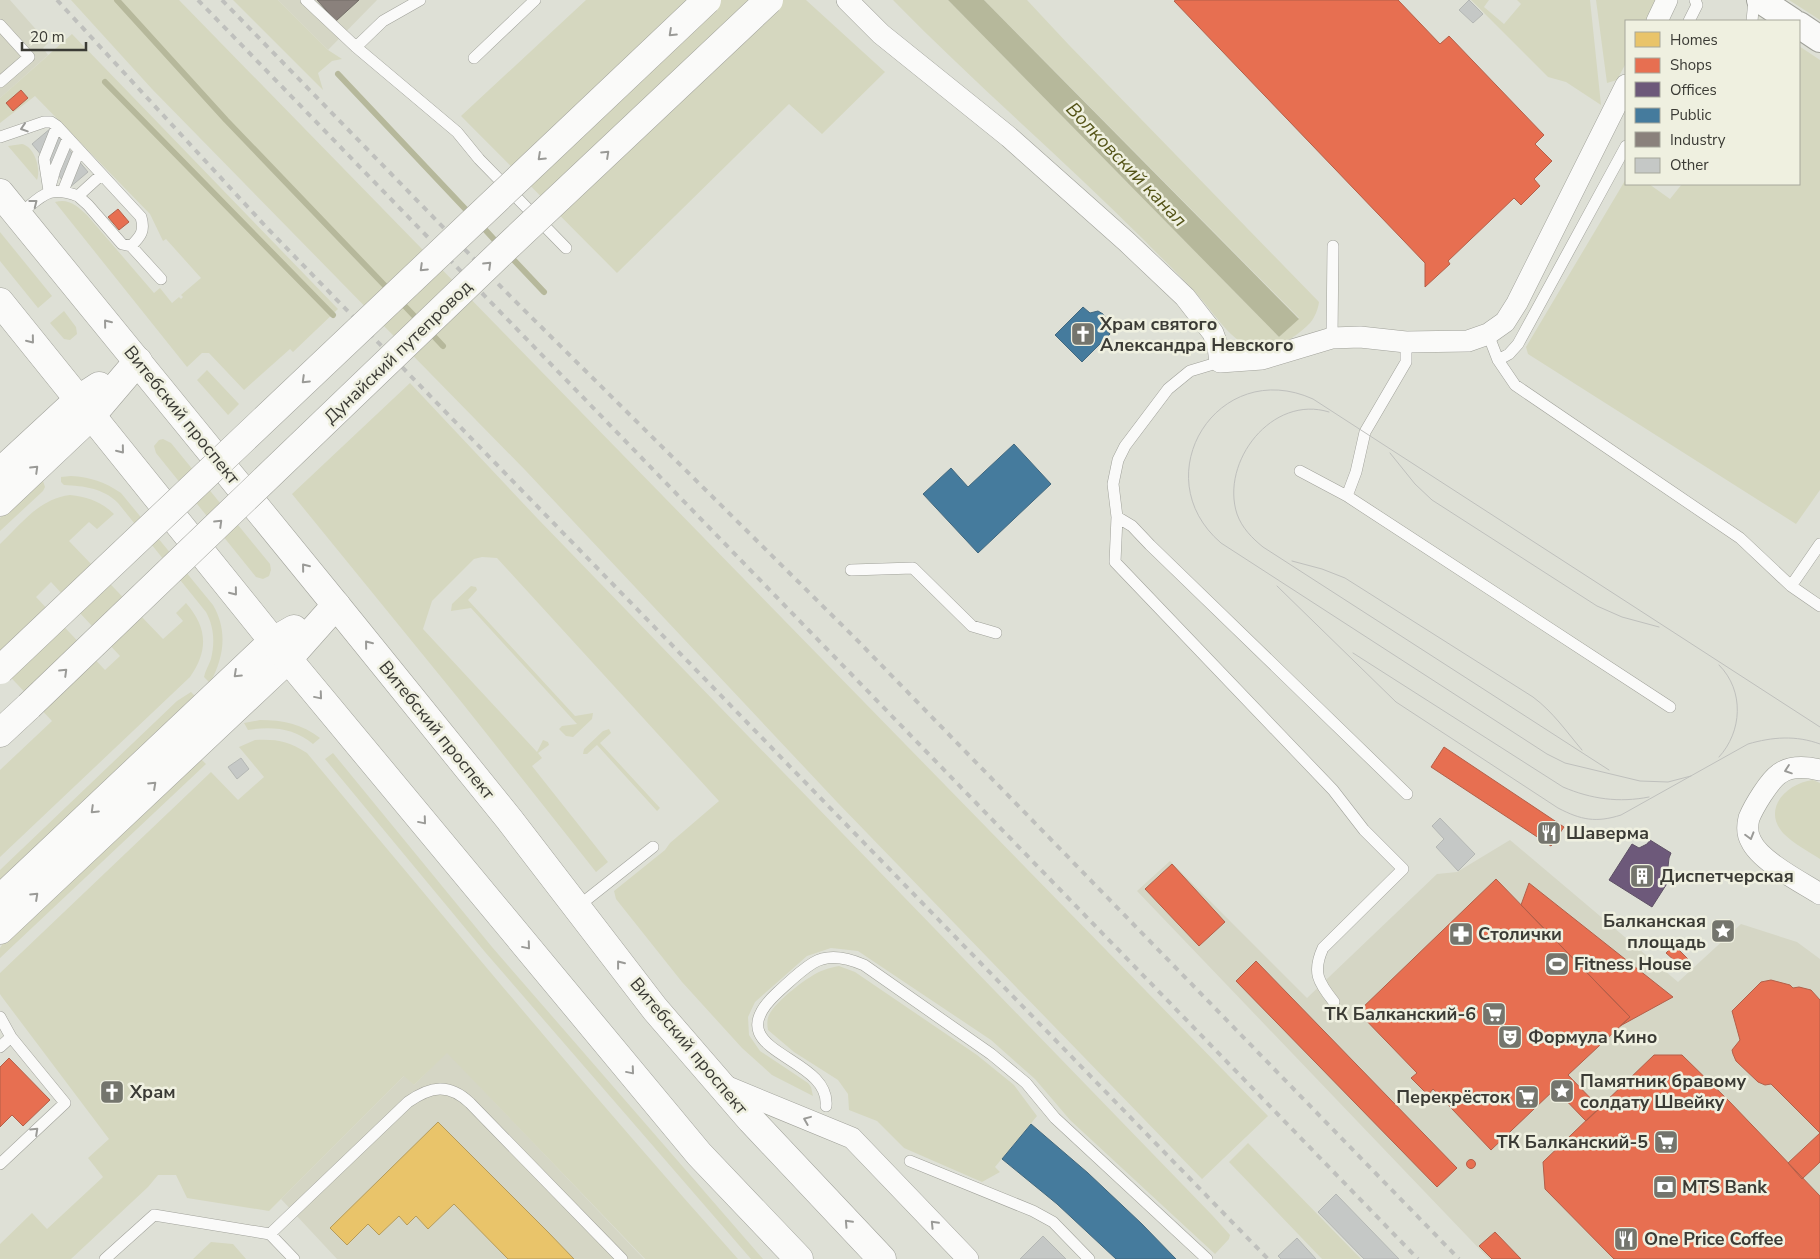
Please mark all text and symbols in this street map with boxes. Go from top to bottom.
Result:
scale bar [22,20,86,52]
legend [1625,20,1800,185]
text: 20 m [30,27,65,47]
one-way arrow [669,27,678,36]
text: Homes [1670,30,1718,50]
text: Shops [1670,55,1712,75]
text: Offices [1670,80,1717,100]
water label: Волковский канал [1060,97,1193,233]
text: Public [1670,105,1711,125]
one-way arrow [20,122,29,132]
text: Industry [1670,130,1726,150]
one-way arrow [537,151,546,160]
one-way arrow [600,151,609,160]
text: Other [1670,155,1709,175]
one-way arrow [28,201,37,209]
one-way arrow [419,262,428,271]
one-way arrow [482,262,491,271]
street label: Дунайский путепровод [319,275,478,429]
place label: Храм святого Александра Невского [1099,312,1294,357]
one-way arrow [104,320,113,329]
church icon: Храм святого Александра Невского [1070,321,1096,347]
one-way arrow [25,334,33,343]
street label: Витебский проспект [119,341,245,489]
one-way arrow [302,374,311,383]
one-way arrow [115,445,124,454]
one-way arrow [30,466,39,475]
one-way arrow [213,520,222,529]
one-way arrow [303,564,311,573]
one-way arrow [229,586,237,595]
one-way arrow [365,641,374,650]
street label: Витебский проспект [374,656,500,804]
one-way arrow [234,668,243,677]
one-way arrow [58,669,67,678]
one-way arrow [313,690,322,699]
one-way arrow [1784,764,1793,774]
one-way arrow [148,782,157,791]
one-way arrow [91,804,100,813]
one-way arrow [417,815,426,824]
restaurant icon: Шаверма [1536,820,1562,846]
place label: Шаверма [1566,821,1649,845]
one-way arrow [1745,831,1755,840]
building icon: Диспетчерская [1629,863,1655,889]
place label: Диспетчерская [1660,864,1794,888]
one-way arrow [30,893,39,902]
place label: Балканская площадь [1603,909,1706,954]
place icon: Балканская площадь [1710,918,1736,944]
pharmacy icon: Столички [1448,921,1474,947]
place label: Столички [1478,922,1562,946]
one-way arrow [521,940,529,949]
sports icon: Fitness House [1544,951,1570,977]
place label: Fitness House [1574,952,1692,976]
one-way arrow [618,961,626,970]
street label: Витебский проспект [625,972,753,1120]
supermarket icon: ТК Балканский-6 [1481,1001,1507,1027]
place label: ТК Балканский-6 [1325,1002,1476,1026]
theatre icon: Формула Кино [1497,1024,1523,1050]
place label: Формула Кино [1528,1025,1657,1049]
one-way arrow [625,1065,633,1074]
place label: Памятник бравому солдату Швейку [1580,1069,1747,1114]
place icon: Памятник бравому солдату Швейку [1549,1078,1575,1104]
church icon: Храм [99,1079,125,1105]
place label: Храм [129,1080,176,1104]
supermarket icon: Перекрёсток [1514,1084,1540,1110]
place label: Перекрёсток [1396,1085,1511,1109]
one-way arrow [803,1115,811,1125]
one-way arrow [30,1128,39,1137]
supermarket icon: ТК Балканский-5 [1653,1129,1679,1155]
place label: ТК Балканский-5 [1497,1130,1648,1154]
bank icon: MTS Bank [1652,1174,1678,1200]
place label: MTS Bank [1682,1175,1767,1199]
one-way arrow [845,1220,854,1229]
one-way arrow [931,1221,940,1230]
restaurant icon: One Price Coffee [1613,1226,1639,1252]
place label: One Price Coffee [1644,1227,1783,1251]

